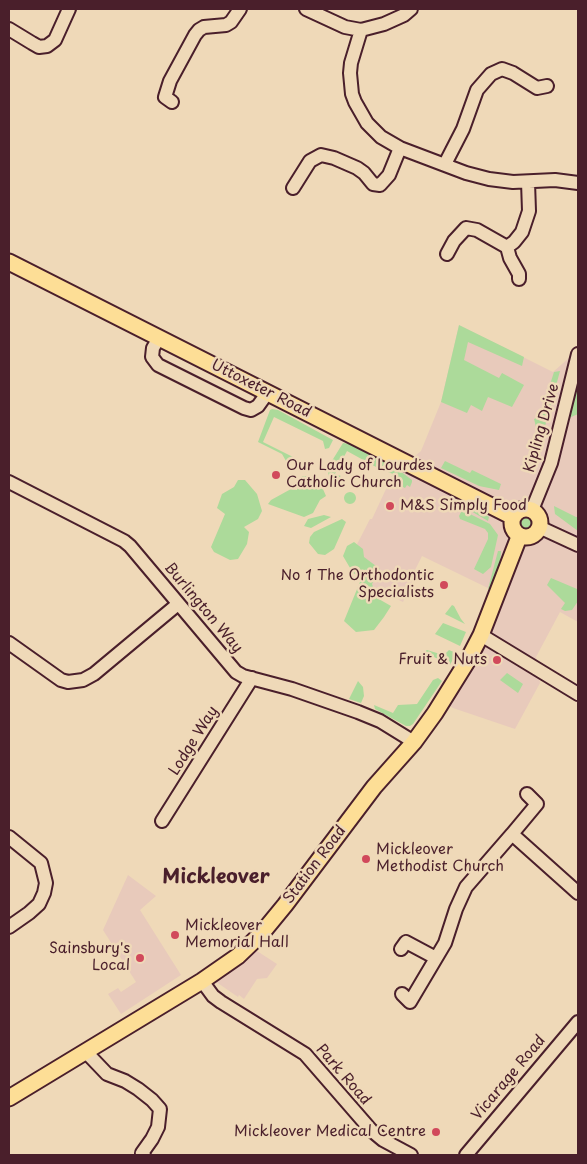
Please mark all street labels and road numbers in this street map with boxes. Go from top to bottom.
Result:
street label: Uttoxeter Road [208,356,314,422]
street label: Kipling Drive [521,381,563,475]
street label: Burlington Way [160,559,246,657]
street label: Lodge Way [166,703,222,779]
street label: Station Road [280,822,350,908]
street label: Vicarage Road [468,1032,550,1124]
street label: Park Road [312,1041,374,1109]

